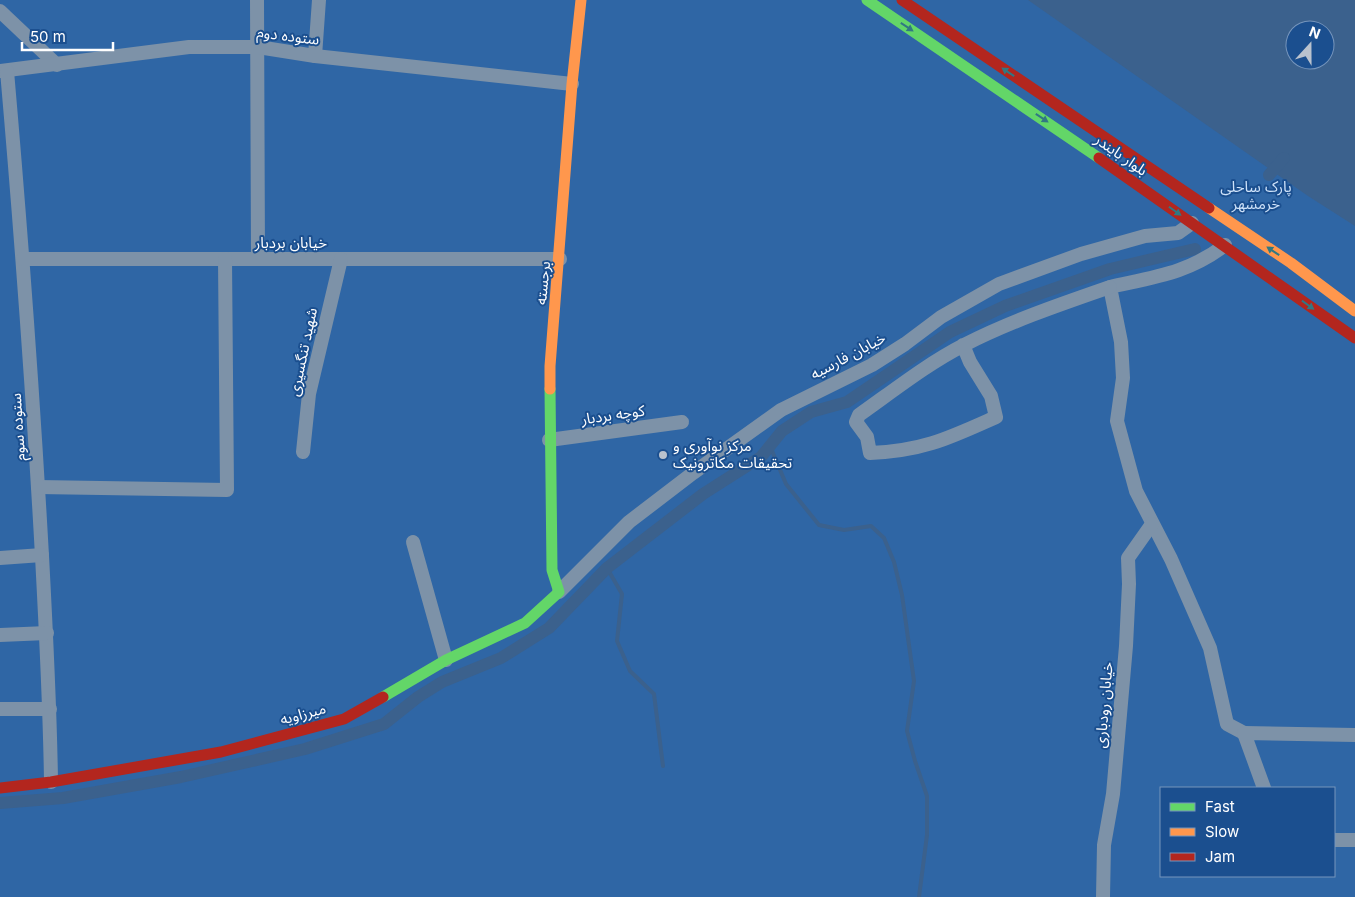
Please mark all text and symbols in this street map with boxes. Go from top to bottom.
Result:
scale bar [22,20,114,52]
north arrow [1285,20,1335,70]
street label: ستوده دوم [255,22,321,51]
one-way arrow [901,22,914,32]
text: N [1307,23,1323,42]
text: 50 m [30,27,66,46]
one-way arrow [1001,67,1015,77]
one-way arrow [1035,113,1049,123]
street label: بلوار بایندر [1090,129,1151,180]
park label: پارک ساحلی خرمشهر [1220,177,1292,213]
one-way arrow [1168,206,1182,216]
street label: خیابان بردبار [254,233,327,252]
one-way arrow [1266,246,1280,256]
street label: برجسته [531,260,554,306]
one-way arrow [1301,300,1315,310]
street label: شهید تنگسیری [284,306,321,398]
street label: خیابان فارسیه [807,328,889,383]
street label: ستوده سوم [6,392,31,462]
street label: کوچه بردبار [579,401,647,430]
place label: مرکز نوآوری و تحقیقات مکاترونیک [673,436,792,472]
marker: مرکز نوآوری و تحقیقات مکاترونیک [657,449,669,461]
street label: خیابان رودباری [1090,661,1117,749]
street label: میرزاویه [278,698,328,729]
legend [1160,787,1335,877]
text: Fast [1205,797,1235,816]
text: Slow [1205,822,1239,841]
text: Jam [1205,847,1235,866]

